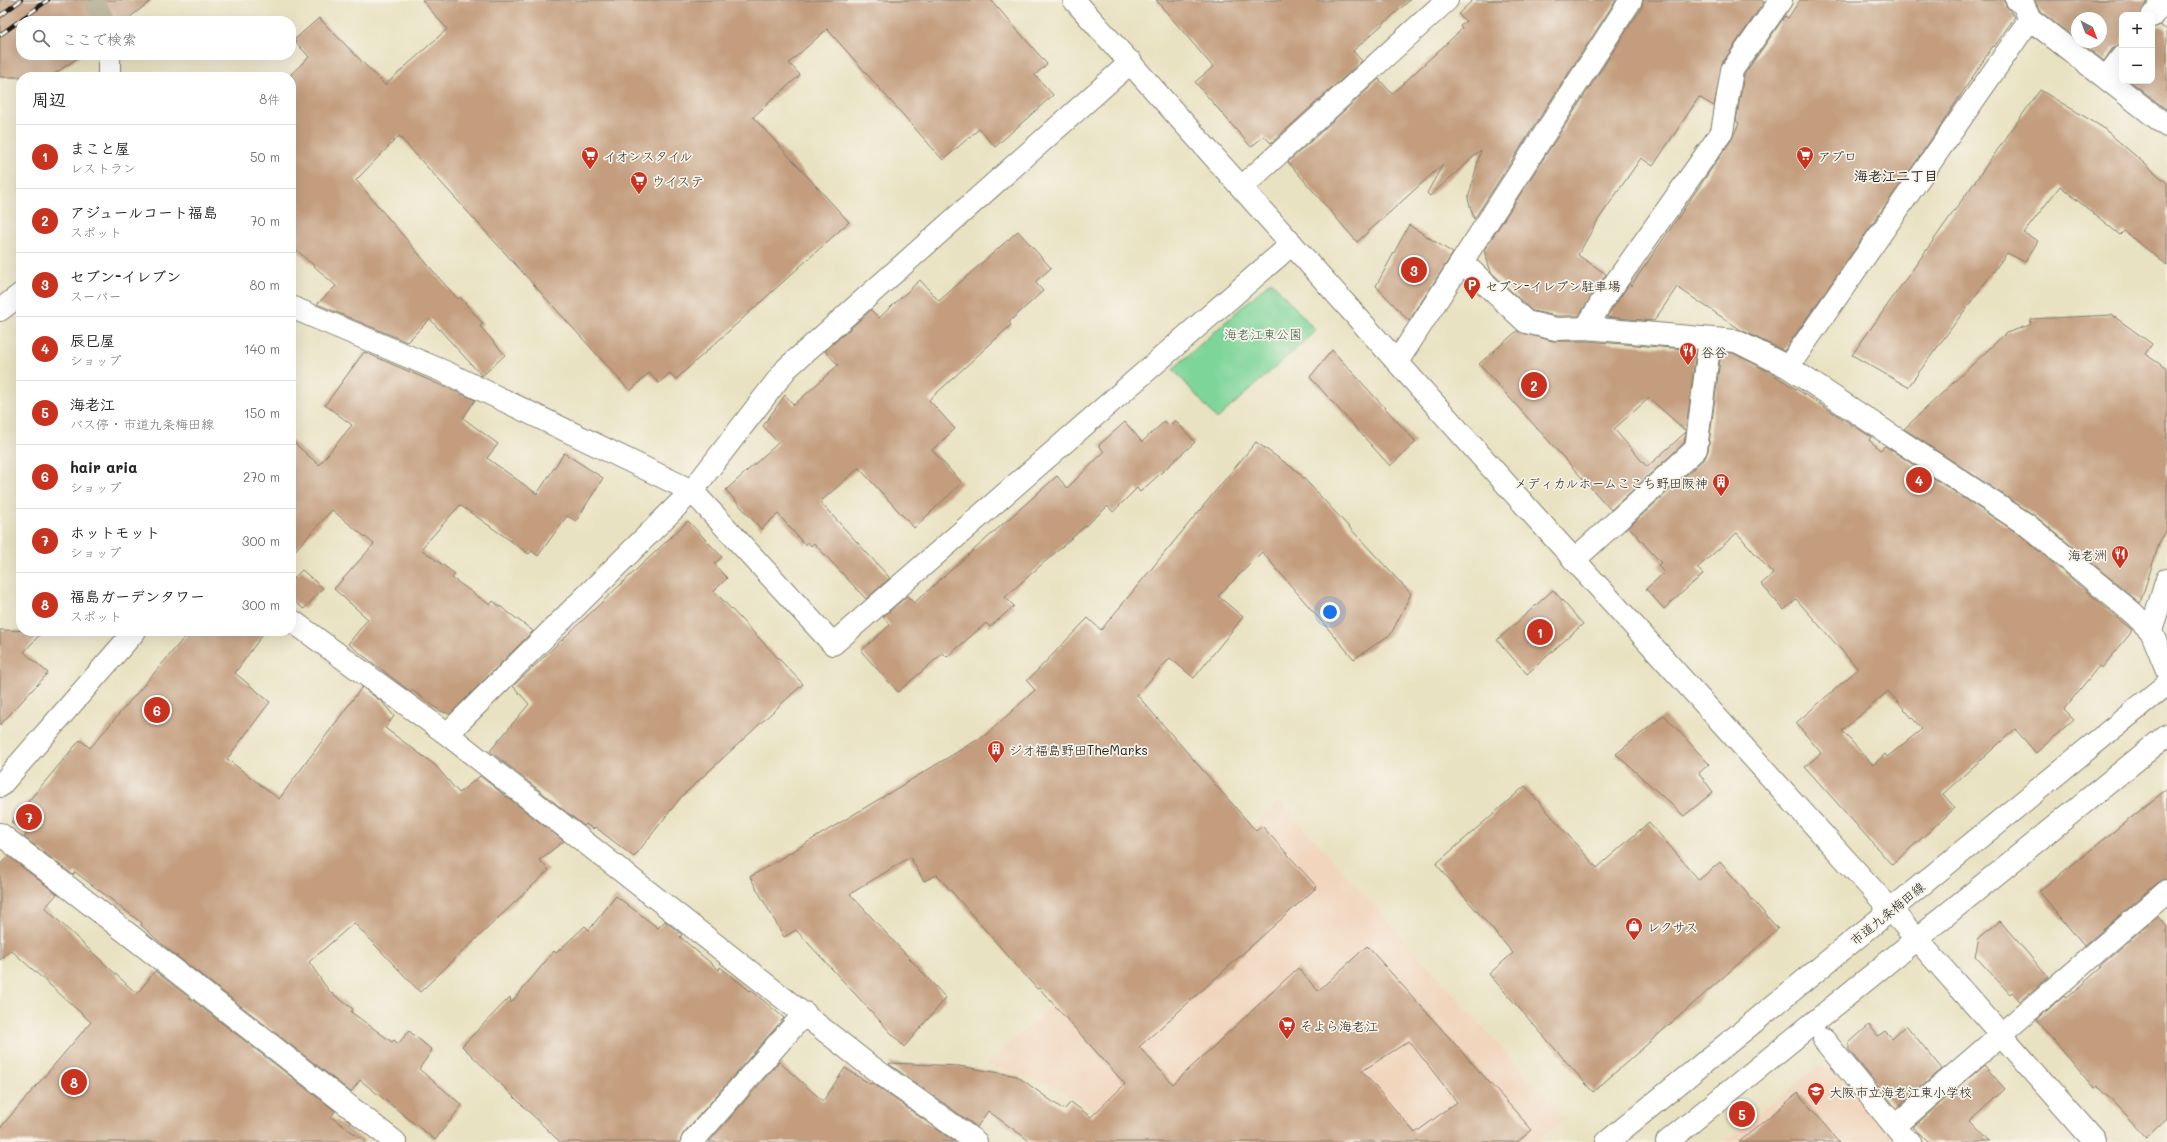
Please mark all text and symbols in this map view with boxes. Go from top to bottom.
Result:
north arrow [2071,12,2107,48]
map controls [2119,12,2155,84]
button: + [2119,12,2155,48]
search box [16,16,296,60]
icon: search [30,27,52,49]
text: ここで検索 [62,29,137,49]
button: − [2119,48,2155,84]
text: 周辺 [32,88,66,110]
text: 8件 [259,90,280,107]
text: まこと屋 [70,138,130,158]
supermarket icon: イオンスタイル [580,145,600,170]
supermarket icon: アプロ [1795,145,1815,170]
place label: イオンスタイル [603,147,692,164]
place label: アプロ [1818,147,1857,164]
text: 1 [42,148,48,165]
text: 50 m [250,148,280,165]
text: レストラン [70,159,136,176]
district label: 海老江二丁目 [1854,166,1938,185]
supermarket icon: ウイステ [629,170,649,195]
place label: ウイステ [652,172,704,189]
text: アジュールコート福島 [70,202,218,222]
text: 2 [41,212,49,229]
text: 70 m [250,212,280,229]
text: スポット [70,223,122,240]
pin: 3 [1401,255,1427,285]
text: セブン-イレブン [70,266,181,286]
parking icon: セブン-イレブン駐車場 [1462,275,1482,300]
text: 3 [41,276,49,293]
text: 80 m [250,276,280,293]
place label: セブン-イレブン駐車場 [1485,277,1621,294]
text: スーパー [70,287,121,304]
park label: 海老江東公園 [1224,325,1302,342]
text: 辰巳屋 [70,330,115,350]
text: 4 [41,340,49,357]
text: 140 m [244,340,280,357]
restaurant icon: 谷谷 [1678,341,1698,366]
place label: 谷谷 [1701,343,1727,360]
text: ショップ [70,351,121,368]
pin: 2 [1521,370,1547,400]
text: 海老江 [70,394,115,414]
text: 5 [41,404,49,421]
text: 150 m [244,404,280,421]
text: バス停 · 市道九条梅田線 [70,415,214,432]
text: hair aria [70,457,138,477]
pin: 4 [1906,465,1932,495]
text: 6 [41,468,49,485]
text: 270 m [243,468,280,485]
building icon: メディカルホームここち野田阪神 [1711,472,1731,497]
place label: メディカルホームここち野田阪神 [1514,474,1708,491]
text: ショップ [70,478,121,495]
text: ホットモット [70,522,160,542]
text: 7 [41,532,49,549]
text: 300 m [242,532,280,549]
text: ショップ [70,543,121,560]
restaurant icon: 海老洲 [2110,544,2130,569]
place label: 海老洲 [2068,546,2107,563]
text: 福島ガーデンタワー [70,586,205,606]
text: 8 [41,596,49,613]
text: 300 m [242,596,280,613]
your location [1320,602,1340,622]
text: スポット [70,607,122,624]
pin: 1 [1527,617,1553,647]
pin: 6 [144,695,170,725]
building icon: ジオ福島野田TheMarks [986,739,1006,764]
place label: ジオ福島野田TheMarks [1009,741,1148,758]
pin: 7 [16,802,42,832]
street label: 市道九条梅田線 [1846,877,1928,948]
shop icon: レクサス [1624,916,1644,941]
place label: レクサス [1647,918,1698,935]
supermarket icon: そよら海老江 [1277,1015,1297,1040]
place label: そよら海老江 [1300,1017,1378,1034]
pin: 8 [61,1067,87,1097]
school or university icon: 大阪市立海老江東小学校 [1806,1081,1826,1106]
place label: 大阪市立海老江東小学校 [1829,1083,1972,1100]
pin: 5 [1729,1099,1755,1129]

